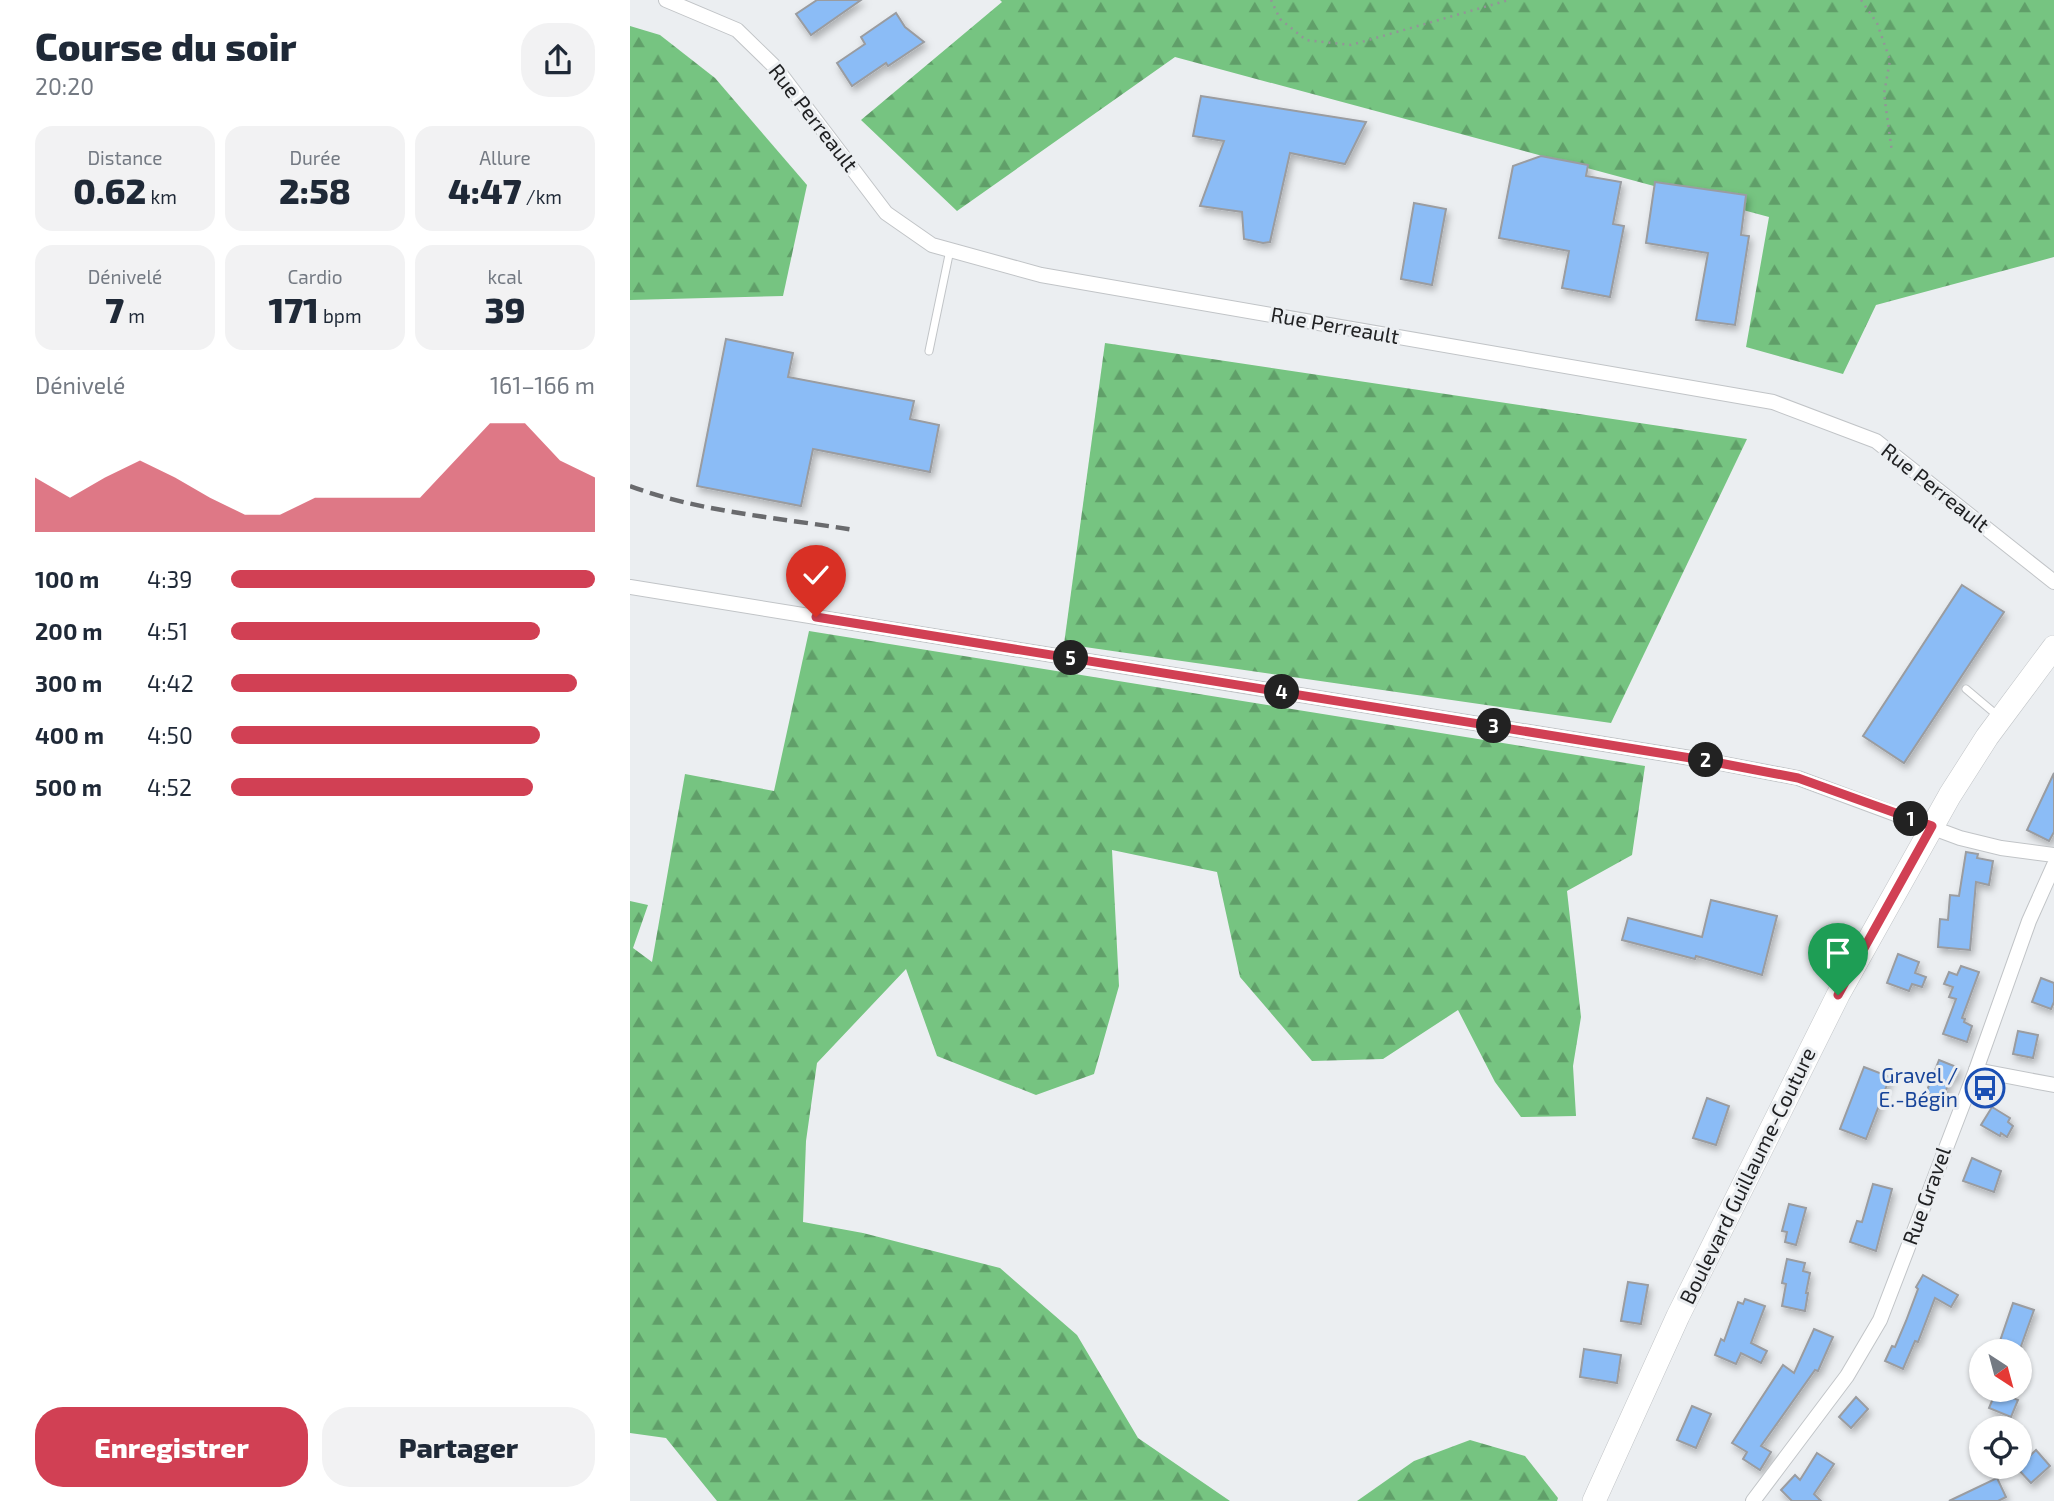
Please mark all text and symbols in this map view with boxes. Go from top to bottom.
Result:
text: Course du soir [35,23,296,69]
button: share [521,23,595,97]
street label: Rue Perreault [764,58,864,176]
text: 20:20 [35,72,94,100]
text: Distance [87,146,163,169]
text: Durée [289,146,341,169]
text: Allure [479,146,531,169]
text: 0.62 [73,169,146,211]
text: 2:58 [279,169,351,211]
text: 4:47 [448,169,522,211]
text: km [146,185,177,208]
text: /km [522,185,562,208]
text: Dénivelé [88,265,162,288]
text: Cardio [287,265,343,288]
text: kcal [488,265,522,288]
text: 7 [105,288,124,330]
text: 171 [268,288,319,330]
text: 39 [484,288,526,330]
street label: Rue Perreault [1269,301,1401,348]
text: m [124,304,145,327]
text: bpm [319,304,362,327]
text: Dénivelé [35,371,125,399]
text: 161–166 m [490,371,595,399]
street label: Rue Perreault [1877,437,1995,537]
pin [786,545,846,617]
icon: check [797,556,835,594]
text: 100 m [35,565,99,593]
text: 4:39 [147,565,193,593]
text: 200 m [35,617,103,645]
text: 4:51 [147,617,188,645]
pin: 5 [1054,640,1088,676]
text: 5 [1065,646,1076,669]
text: 300 m [35,669,102,697]
text: 4:42 [147,669,194,697]
pin: 4 [1264,674,1300,710]
text: 4 [1275,680,1288,703]
pin: 3 [1476,708,1512,744]
text: 3 [1488,714,1499,737]
text: 400 m [35,721,104,749]
text: 4:50 [147,721,193,749]
pin: 2 [1688,742,1724,778]
text: 2 [1700,748,1711,771]
text: 500 m [35,773,102,801]
text: 4:52 [147,773,192,801]
pin: 1 [1894,802,1928,836]
text: 1 [1906,807,1915,830]
pin [1808,923,1868,995]
icon: arrive [1819,934,1857,972]
street label: Boulevard Guillaume-Couture [1673,1043,1820,1308]
place label: Gravel / E.-Bégin [1879,1062,1958,1111]
bus stop icon: Gravel / E.-Bégin [1964,1067,2006,1109]
street label: Rue Gravel [1896,1142,1955,1248]
north arrow [1969,1339,2032,1402]
map controls [1969,1339,2032,1479]
button: Enregistrer [35,1407,308,1487]
button: Partager [322,1407,595,1487]
button: locate [1969,1416,2032,1479]

